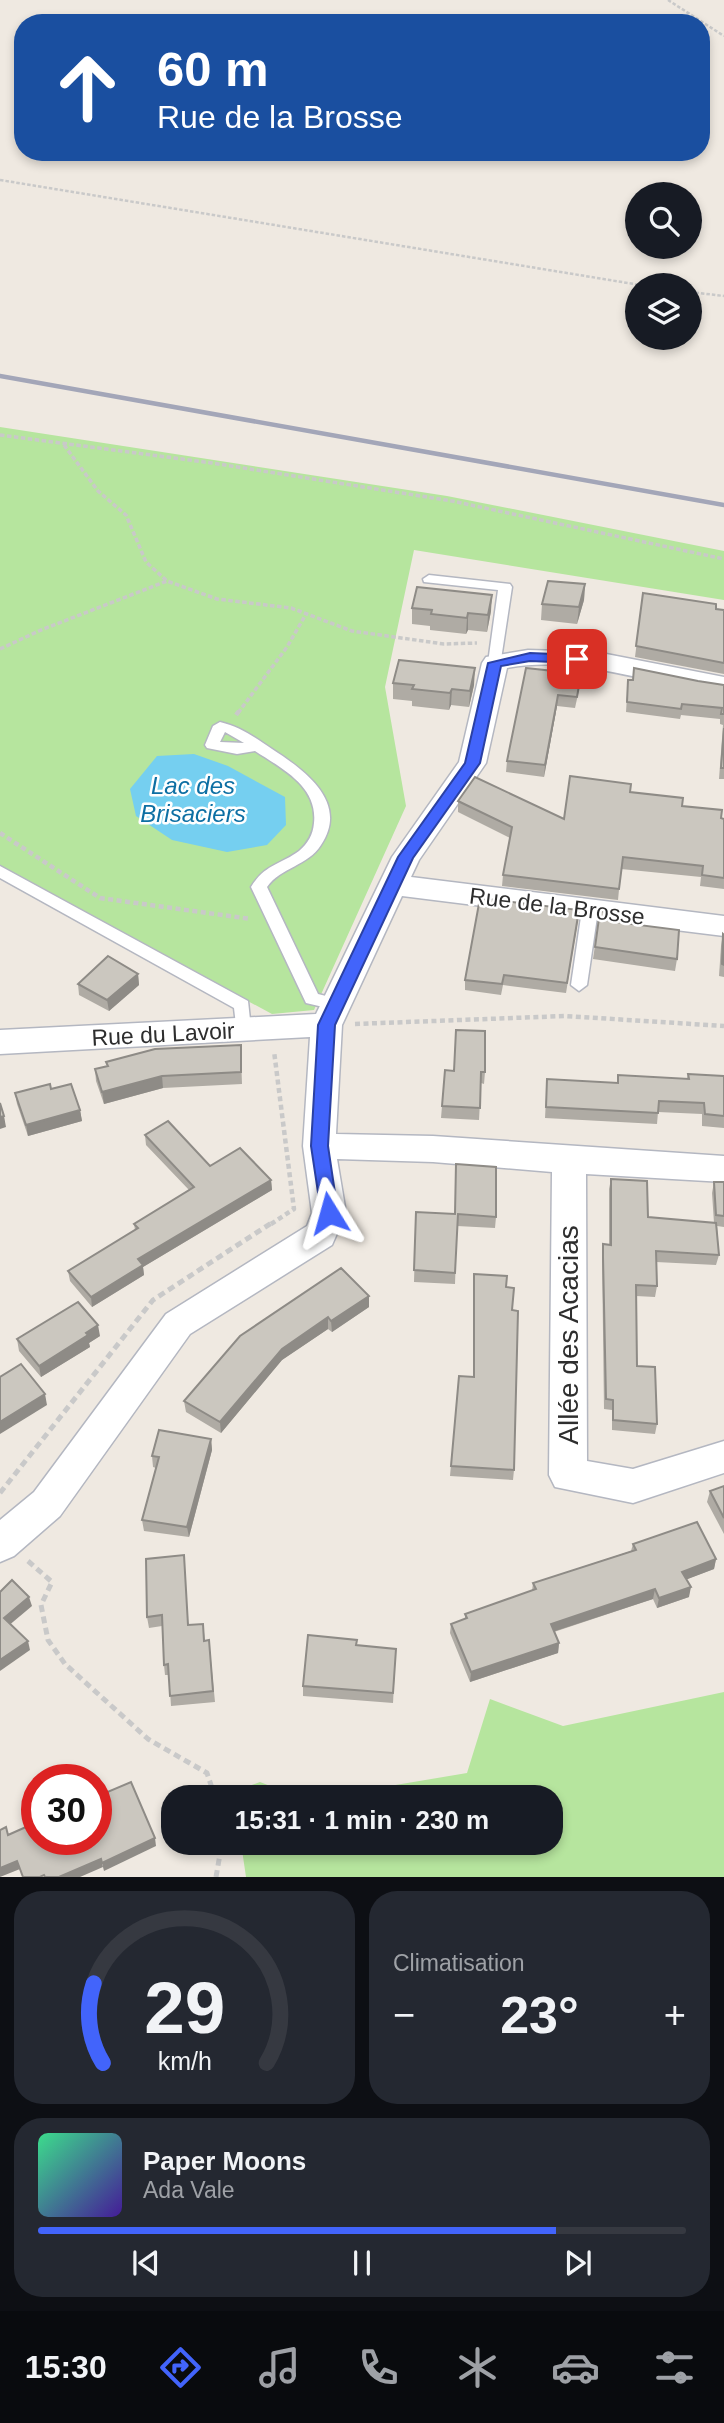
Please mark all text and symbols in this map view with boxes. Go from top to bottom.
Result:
icon: ahead [42,42,133,133]
text: 60 m [157,42,269,96]
text: Rue de la Brosse [157,99,402,135]
map controls [625,182,702,350]
button: search [625,182,702,259]
button: layers [625,273,702,350]
pin [547,629,607,689]
icon: arrive [558,640,596,678]
water label: Lac des Brisaciers [140,772,246,827]
street label: Rue de la Brosse [468,882,646,930]
street label: Rue du Lavoir [91,1017,236,1051]
position arrow [292,1176,366,1250]
street label: Allée des Acacias [553,1225,584,1445]
speed limit sign: 30 [21,1764,112,1855]
text: 15:31 · 1 min · 230 m [235,1805,489,1835]
text: Climatisation [393,1950,525,1976]
text: 29 [144,1968,225,2049]
text: 23° [500,1986,579,2044]
text: − [393,1994,415,2036]
text: + [664,1994,686,2036]
text: km/h [157,2047,212,2075]
text: Paper Moons [143,2146,306,2176]
text: Ada Vale [143,2177,235,2203]
icon: previous [127,2244,165,2282]
icon: pause [343,2244,381,2282]
icon: next [559,2244,597,2282]
icon: directions [156,2343,205,2392]
icon: music [255,2343,304,2392]
icon: phone [354,2343,403,2392]
icon: climate [453,2343,502,2392]
icon: car [551,2343,600,2392]
icon: filters [650,2343,699,2392]
text: 15:30 [25,2349,107,2385]

